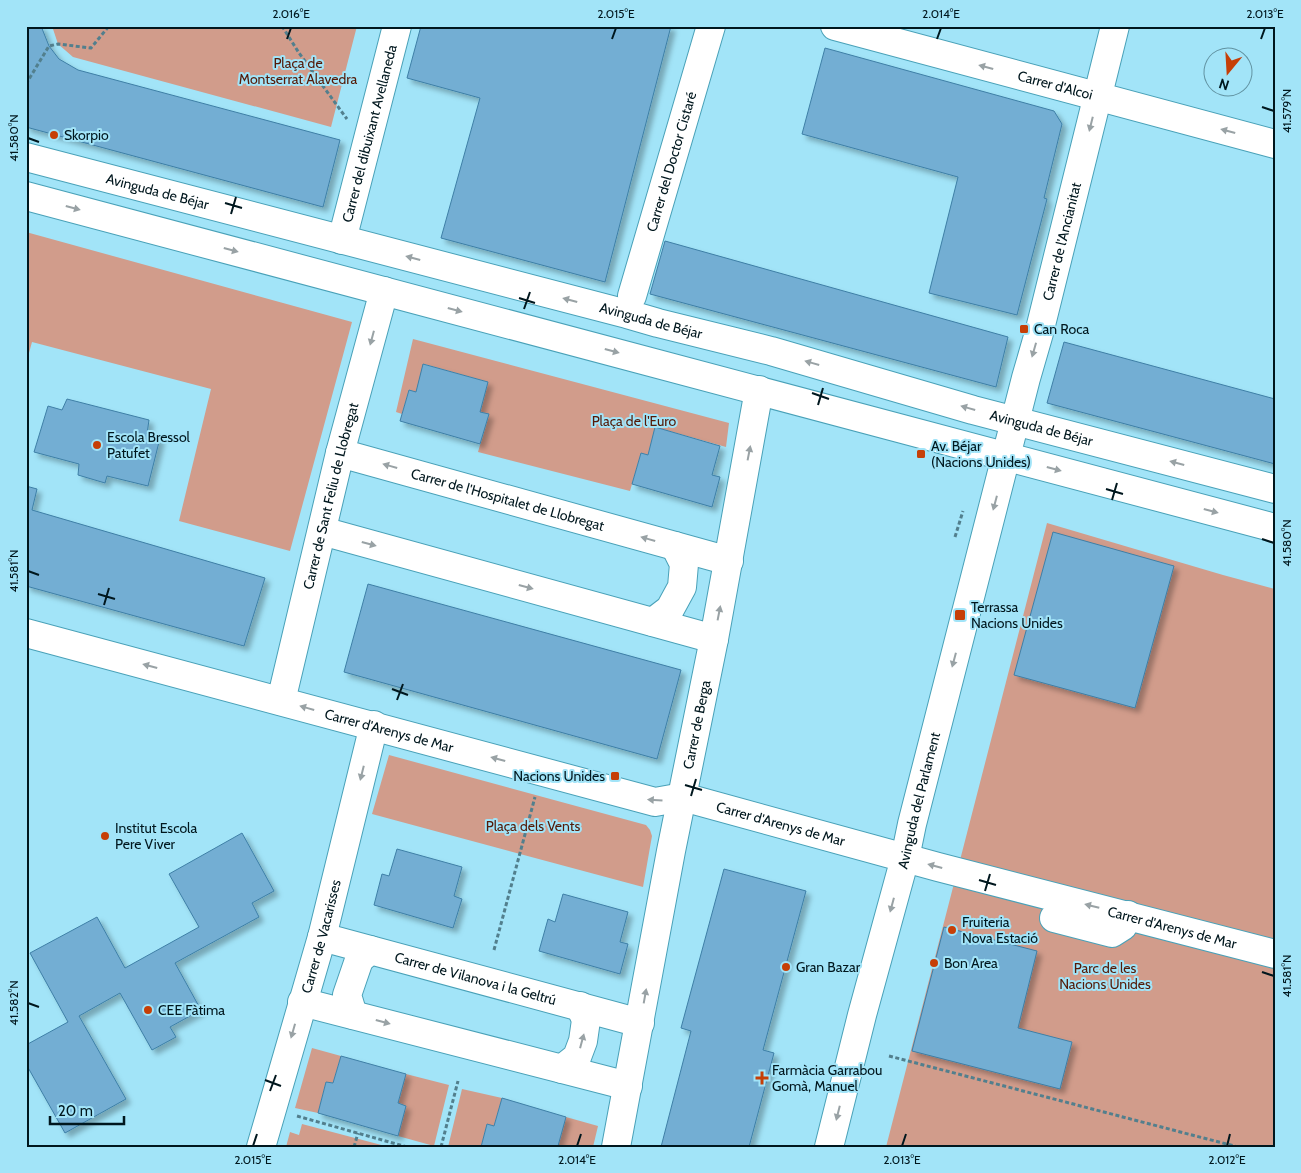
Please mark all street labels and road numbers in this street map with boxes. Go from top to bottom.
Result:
street label: Carrer del dibuixant Avellaneda [338,42,401,224]
street label: Carrer d'Alcoi [1016,66,1095,104]
street label: Carrer del Doctor Cistaré [642,89,700,234]
street label: Avinguda de Béjar [104,169,211,214]
street label: Carrer de l'Ancianitat [1038,180,1085,303]
street label: Avinguda de Béjar [598,298,705,343]
street label: Carrer de Sant Feliu de Llobregat [299,400,362,591]
street label: Avinguda de Béjar [988,406,1095,450]
street label: Carrer de l'Hospitalet de Llobregat [409,464,607,535]
street label: Carrer de Berga [679,678,714,771]
street label: Carrer d'Arenys de Mar [323,705,456,757]
street label: Avinguda del Parlament [893,730,944,871]
street label: Carrer d'Arenys de Mar [714,798,848,850]
street label: Carrer de Vacarisses [297,878,345,995]
street label: Carrer d'Arenys de Mar [1106,902,1239,953]
street label: Carrer de Vilanova i la Geltrú [393,948,558,1009]

